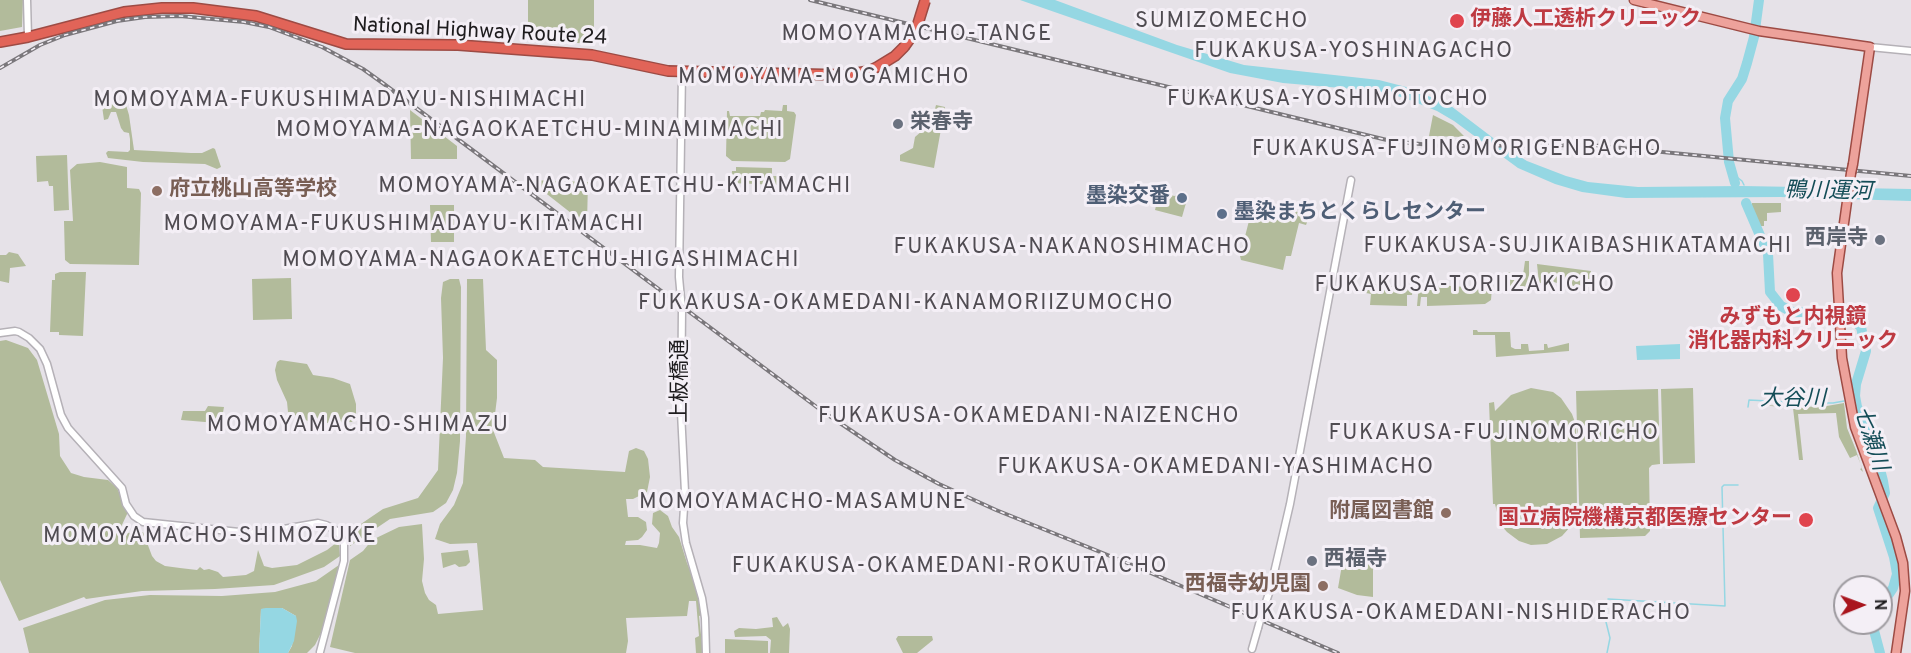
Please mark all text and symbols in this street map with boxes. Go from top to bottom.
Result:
place label: 伊藤人工透析クリニック [1470,8,1701,34]
district label: SUMIZOMECHO [1135,10,1309,36]
marker: 伊藤人工透析クリニック [1448,12,1466,30]
street label: National Highway Route 24 [352,14,608,52]
district label: MOMOYAMACHO-TANGE [781,23,1053,49]
district label: FUKAKUSA-YOSHINAGACHO [1194,40,1514,66]
district label: MOMOYAMA-MOGAMICHO [678,66,970,92]
district label: FUKAKUSA-YOSHIMOTOCHO [1167,88,1489,114]
district label: MOMOYAMA-FUKUSHIMADAYU-NISHIMACHI [93,89,587,115]
place label: 栄春寺 [910,111,973,137]
marker: 栄春寺 [891,117,905,131]
district label: MOMOYAMA-NAGAOKAETCHU-MINAMIMACHI [276,119,784,145]
district label: FUKAKUSA-FUJINOMORIGENBACHO [1252,138,1662,164]
district label: MOMOYAMA-NAGAOKAETCHU-KITAMACHI [378,175,852,201]
place label: 府立桃山高等学校 [169,178,337,204]
water label: 鴨川運河 [1784,179,1872,207]
marker: 府立桃山高等学校 [150,184,164,198]
place label: 墨染交番 [1086,185,1170,211]
marker: 墨染交番 [1175,191,1189,205]
place label: 墨染まちとくらしセンター [1234,201,1486,227]
marker: 墨染まちとくらしセンター [1215,207,1229,221]
district label: MOMOYAMA-FUKUSHIMADAYU-KITAMACHI [163,213,645,239]
place label: 西岸寺 [1805,227,1868,253]
marker: 西岸寺 [1873,233,1887,247]
district label: FUKAKUSA-SUJIKAIBASHIKATAMACHI [1364,235,1792,261]
district label: FUKAKUSA-NAKANOSHIMACHO [893,236,1251,262]
district label: MOMOYAMA-NAGAOKAETCHU-HIGASHIMACHI [282,249,800,275]
district label: FUKAKUSA-TORIIZAKICHO [1315,274,1615,300]
marker: みずもと内視鏡 消化器内科クリニック [1784,286,1802,304]
district label: FUKAKUSA-OKAMEDANI-KANAMORIIZUMOCHO [638,292,1174,318]
place label: みずもと内視鏡 消化器内科クリニック [1688,306,1898,356]
street label: 上板橋通 [669,339,695,423]
water label: 大谷川 [1760,388,1826,414]
water label: 七瀬川 [1846,404,1892,474]
district label: FUKAKUSA-OKAMEDANI-NAIZENCHO [818,405,1240,431]
district label: MOMOYAMACHO-SHIMAZU [207,414,509,440]
district label: FUKAKUSA-FUJINOMORICHO [1328,422,1660,448]
district label: FUKAKUSA-OKAMEDANI-YASHIMACHO [997,456,1435,482]
district label: MOMOYAMACHO-MASAMUNE [639,491,967,517]
place label: 附属図書館 [1329,500,1434,526]
marker: 附属図書館 [1439,506,1453,520]
place label: 国立病院機構京都医療センター [1498,507,1792,533]
marker: 国立病院機構京都医療センター [1797,511,1815,529]
district label: MOMOYAMACHO-SHIMOZUKE [43,525,377,551]
place label: 西福寺 [1324,548,1387,574]
marker: 西福寺 [1305,554,1319,568]
district label: FUKAKUSA-OKAMEDANI-ROKUTAICHO [732,555,1168,581]
place label: 西福寺幼児園 [1185,573,1311,599]
north arrow [1833,575,1893,635]
marker: 西福寺幼児園 [1316,579,1330,593]
text: N [1869,599,1889,611]
district label: FUKAKUSA-OKAMEDANI-NISHIDERACHO [1231,602,1691,628]

